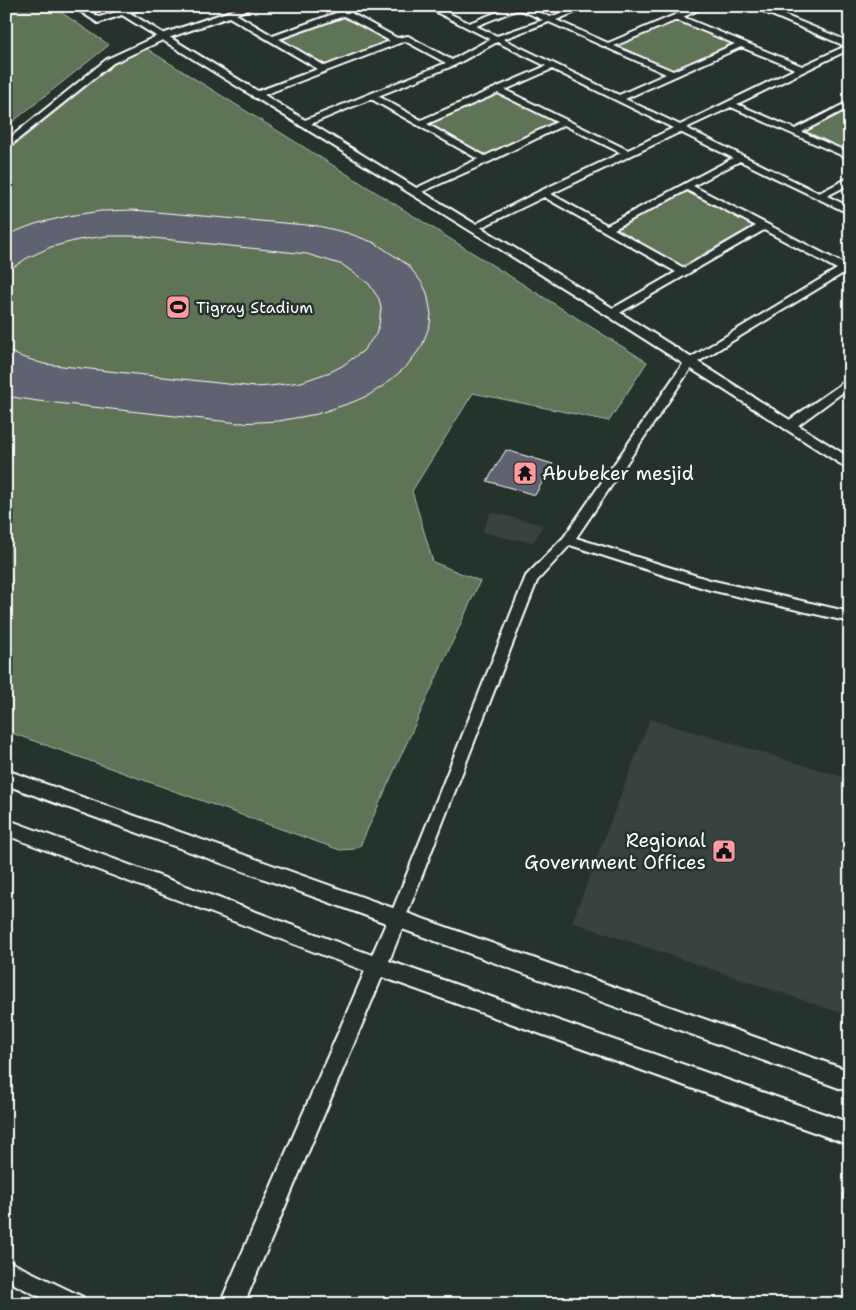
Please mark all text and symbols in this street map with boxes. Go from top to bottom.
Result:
sports icon: Tigray Stadium [165,294,191,320]
place label: Tigray Stadium [196,297,313,318]
temple icon: Abubeker mesjid [512,460,538,486]
place label: Abubeker mesjid [542,461,694,486]
place label: Regional Government Offices [524,828,706,875]
public building icon: Regional Government Offices [711,838,737,864]

